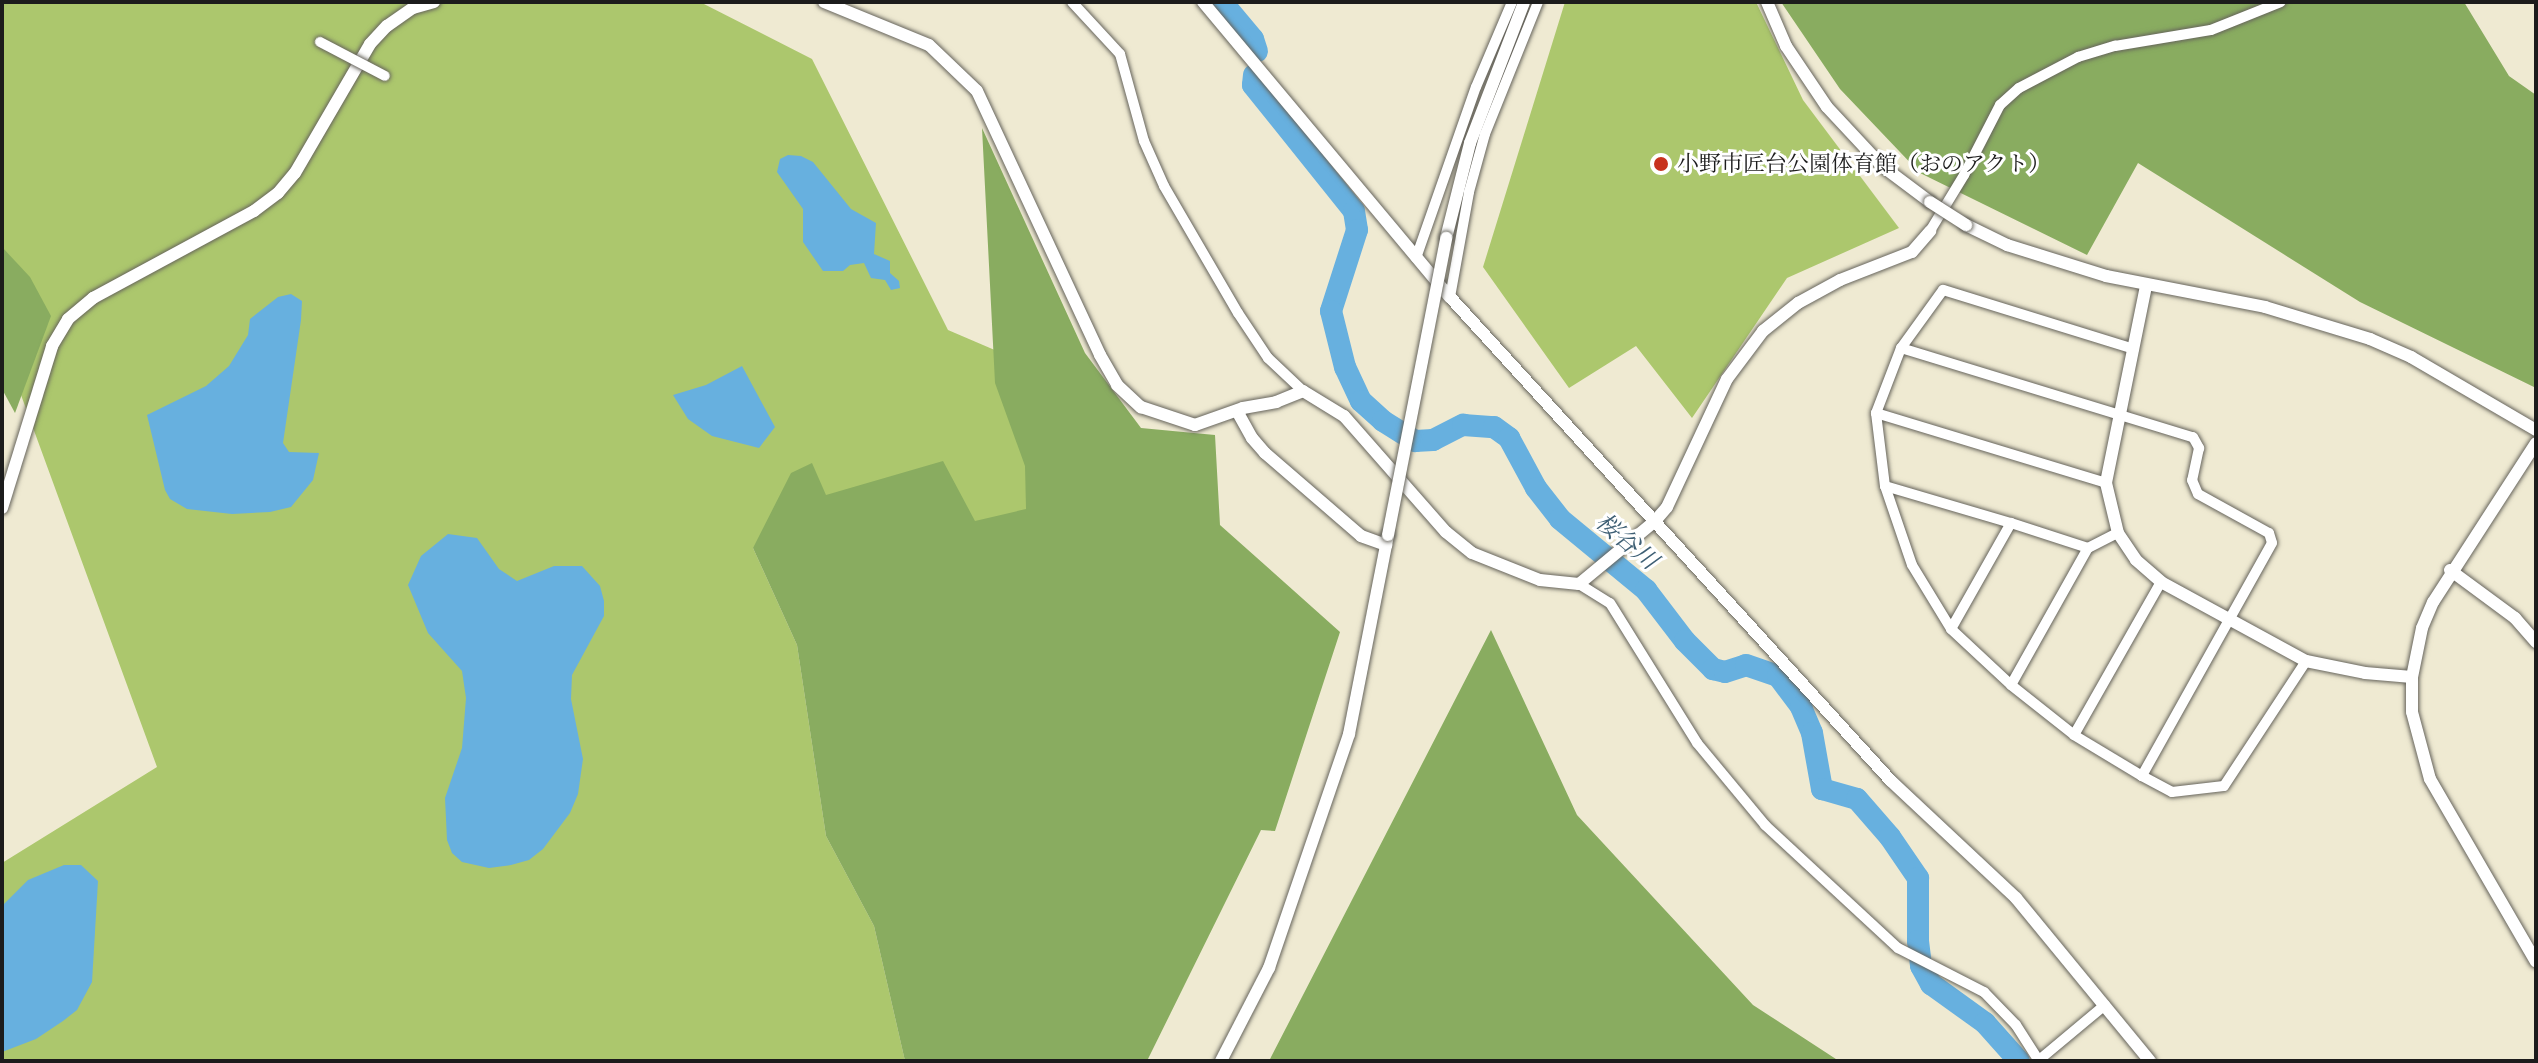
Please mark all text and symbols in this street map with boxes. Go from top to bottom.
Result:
place label: 小野市匠台公園体育館（おのアクト） [1677,151,2051,177]
marker: 小野市匠台公園体育館（おのアクト） [1652,155,1670,173]
water label: 桜谷川 [1590,507,1664,575]

